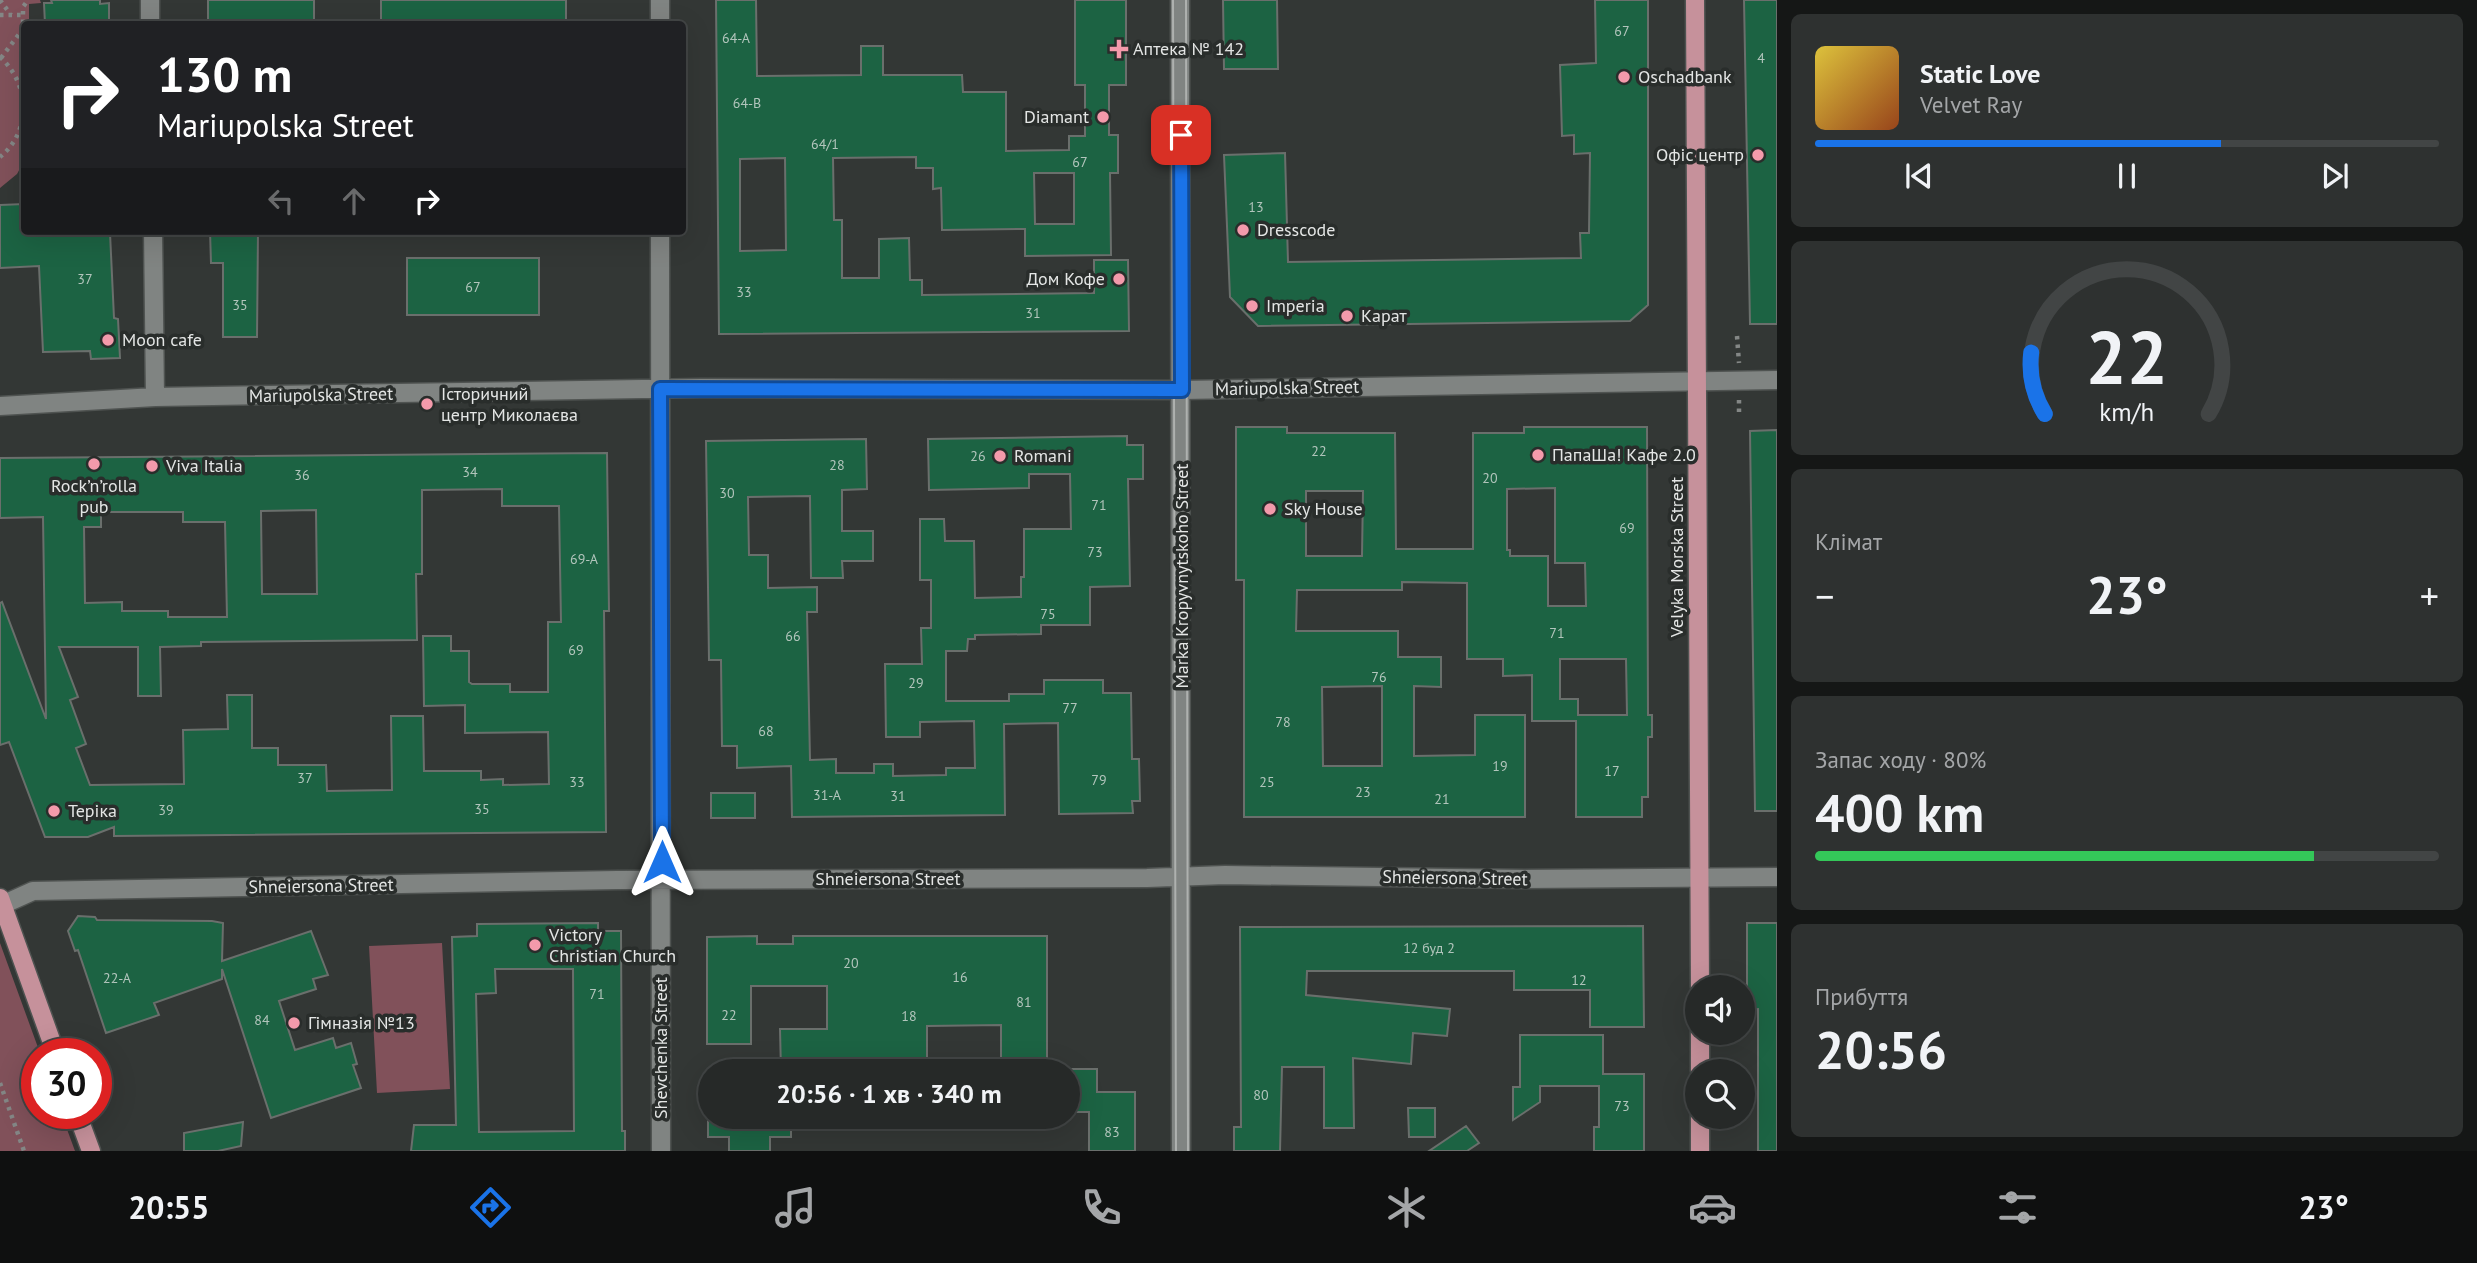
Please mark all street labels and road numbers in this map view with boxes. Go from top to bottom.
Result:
street label: Mariupolska Street [1215,375,1359,400]
street label: Mariupolska Street [249,382,393,407]
street label: Marka Kropyvnytskoho Street [1170,464,1193,688]
street label: Velyka Morska Street [1665,477,1688,638]
street label: Shneiersona Street [1382,865,1528,890]
street label: Shneiersona Street [815,867,961,890]
street label: Shneiersona Street [248,873,394,898]
street label: Shevchenka Street [649,977,672,1119]

